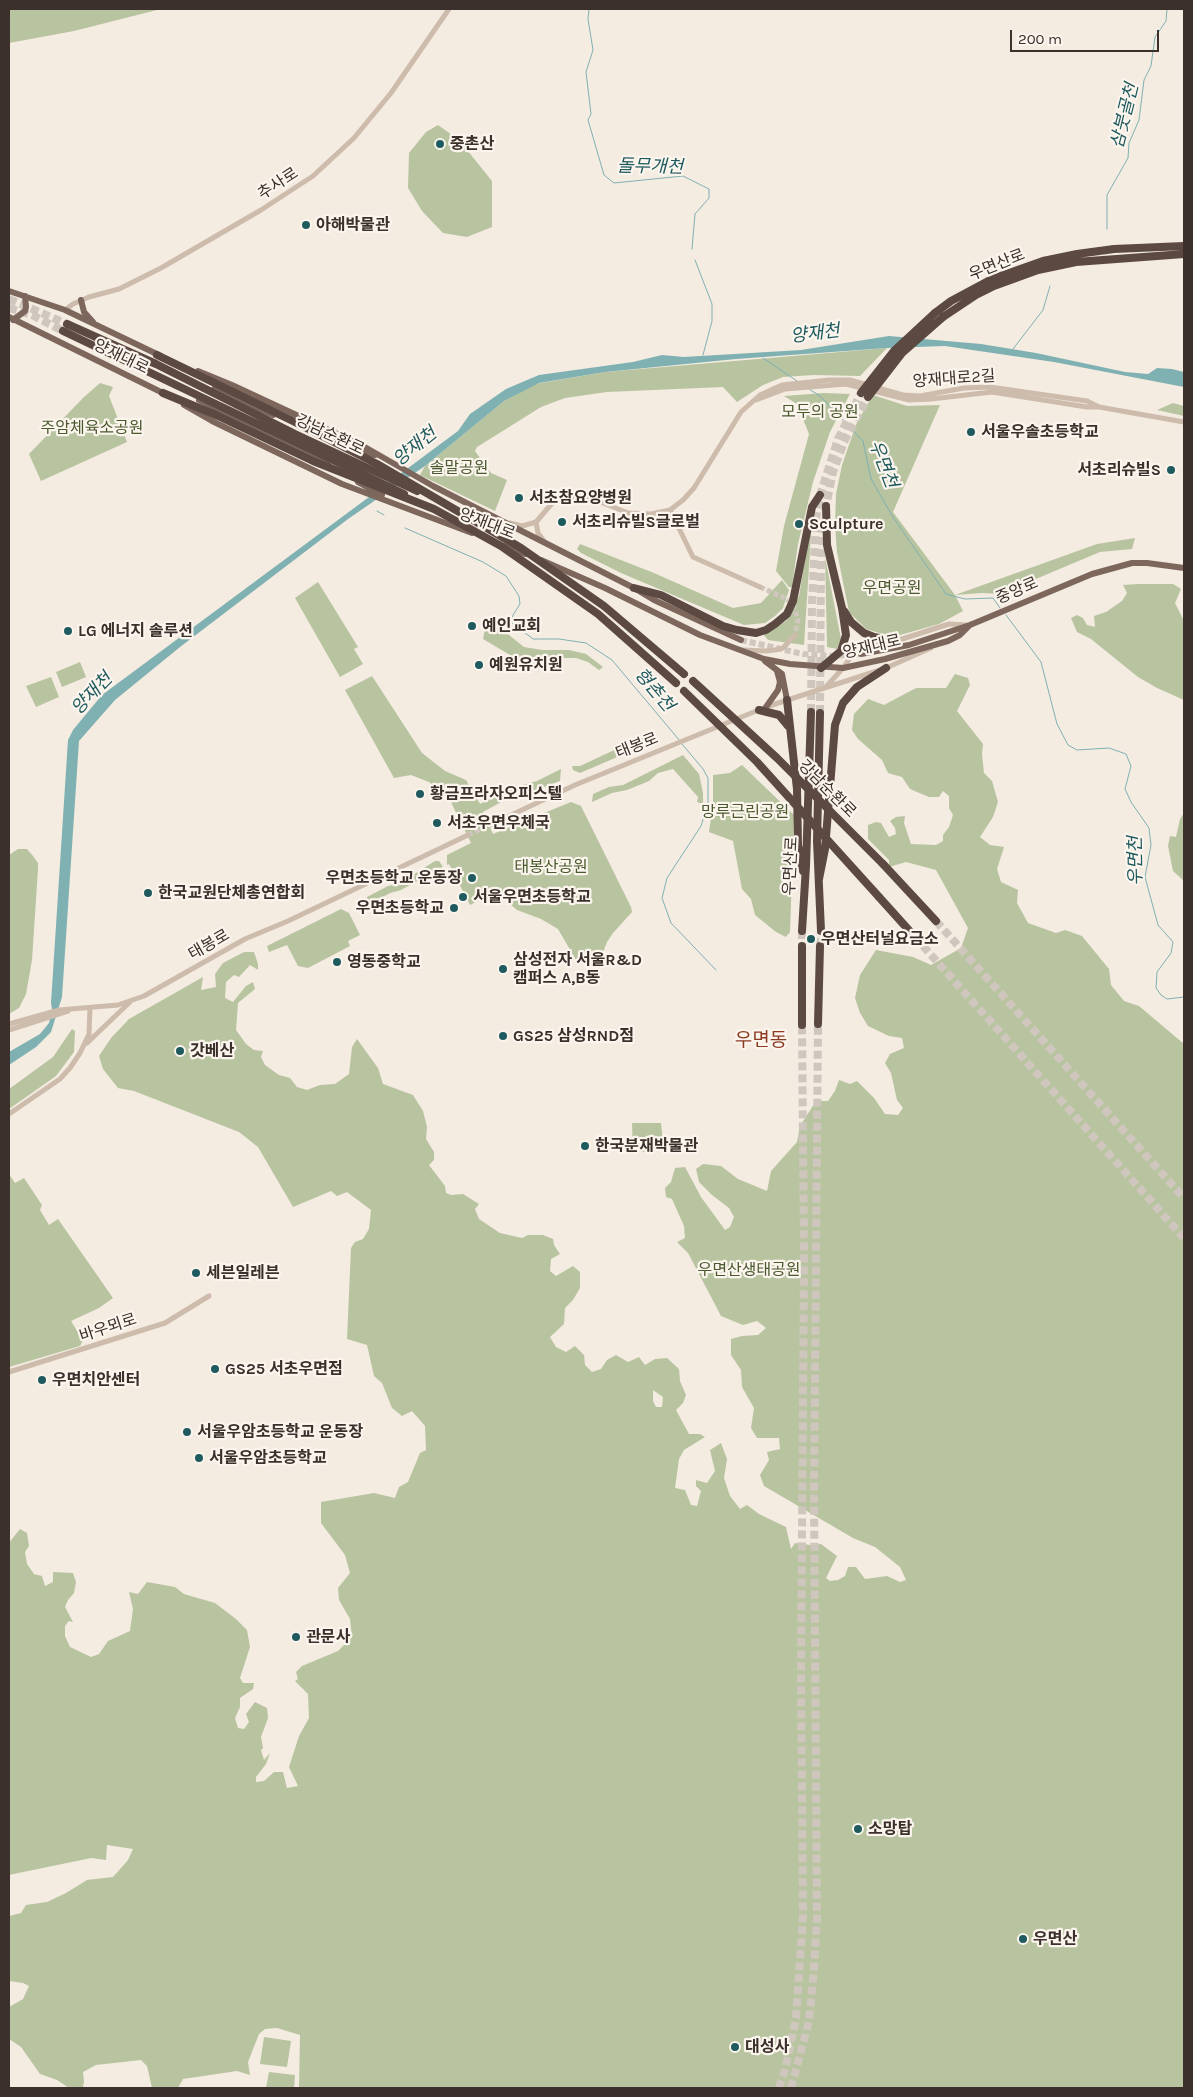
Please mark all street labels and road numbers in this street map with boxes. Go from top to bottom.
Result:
street label: 추사로 [254,164,302,204]
street label: 우면산로 [966,245,1028,285]
street label: 양재대로 [90,335,152,379]
street label: 양재대로2길 [912,367,996,391]
street label: 강남순환로 [293,411,367,459]
street label: 양재대로 [456,504,518,544]
street label: 중앙로 [993,574,1041,608]
street label: 양재대로 [841,631,903,663]
street label: 태봉로 [613,729,661,763]
street label: 강남순환로 [794,756,860,822]
street label: 우면산로 [780,836,802,896]
street label: 태봉로 [185,926,233,964]
street label: 바우뫼로 [77,1310,139,1346]

